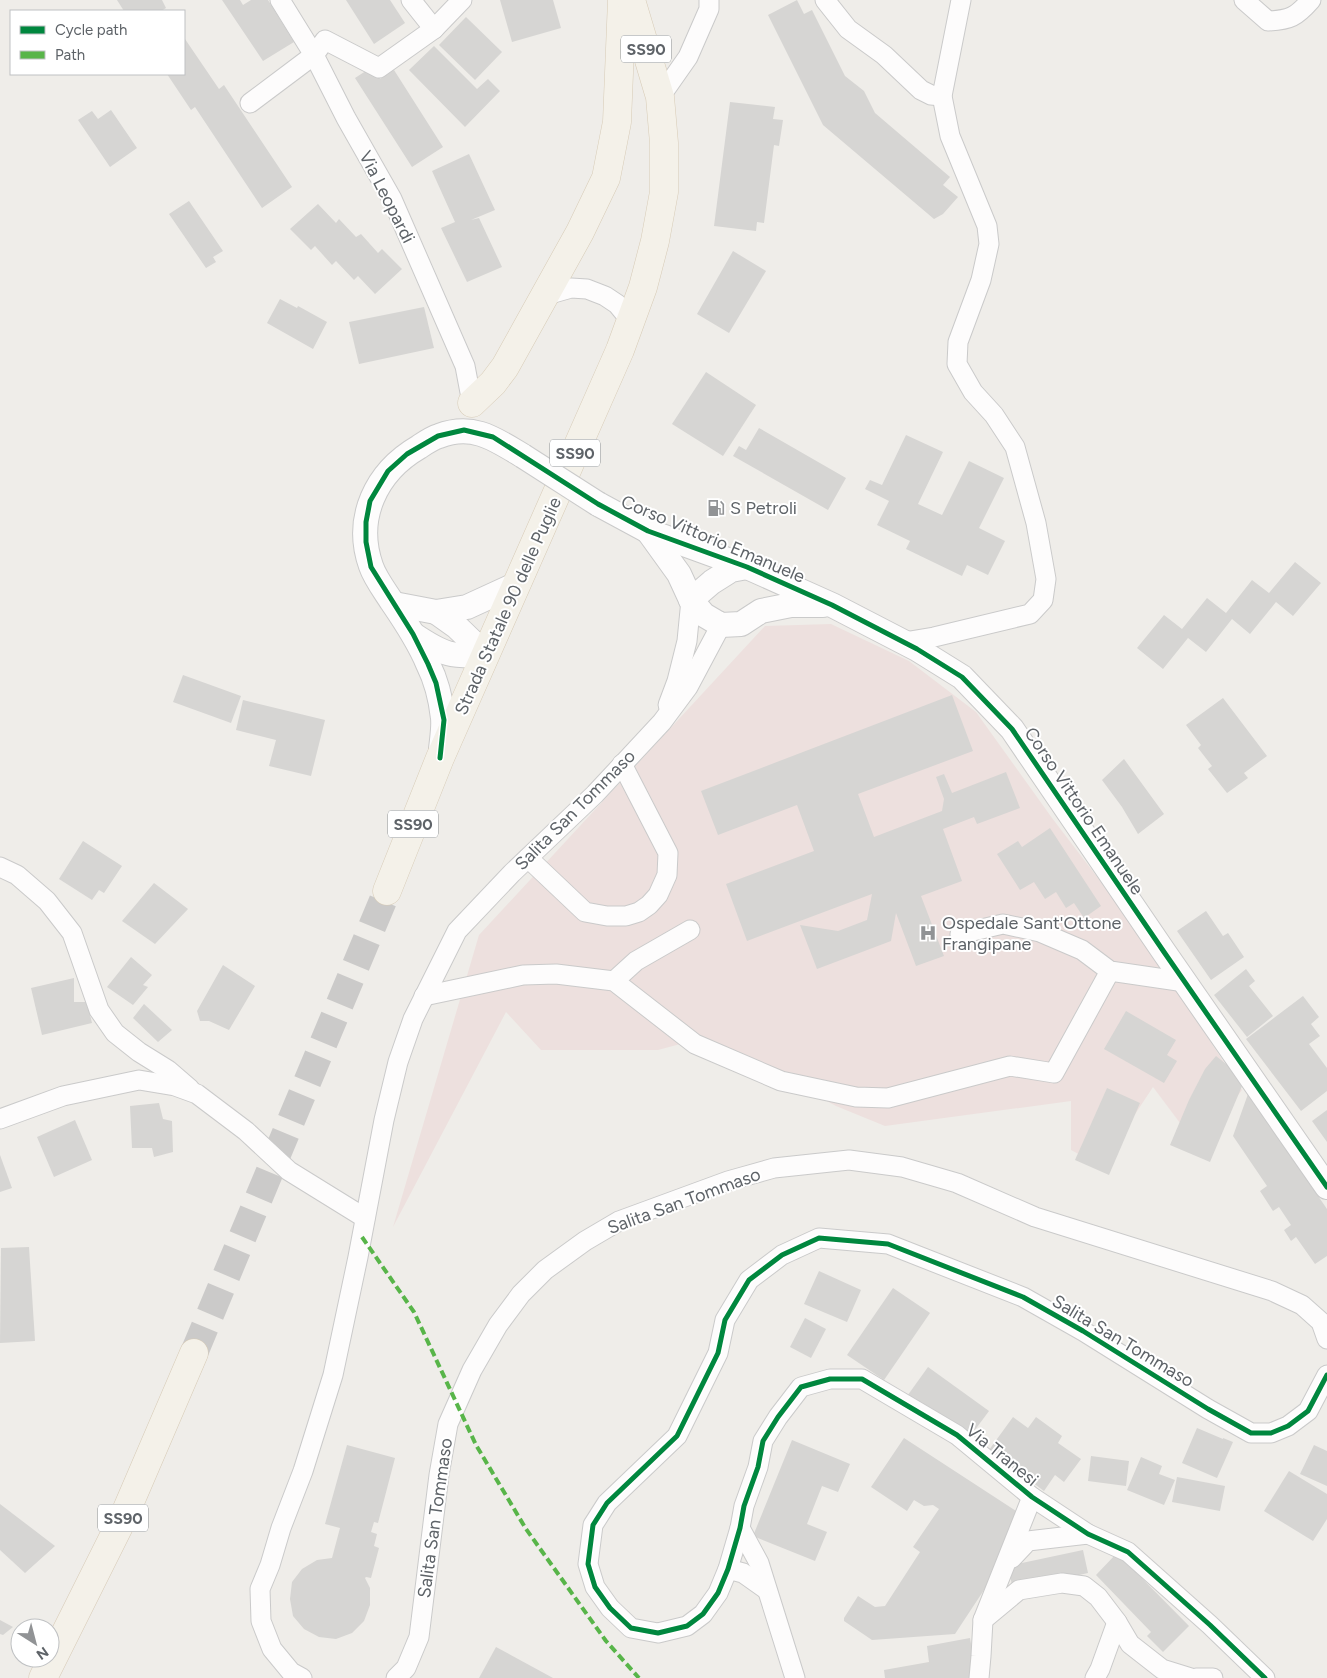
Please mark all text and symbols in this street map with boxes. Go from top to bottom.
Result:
legend [10,10,185,75]
text: Cycle path [55,21,127,39]
road number: SS90 [621,36,671,62]
text: Path [55,46,85,64]
street label: Via Leopardi [354,147,420,247]
road number: SS90 [550,439,600,466]
street label: Corso Vittorio Emanuele [618,490,808,588]
street label: Strada Statale 90 delle Puglie [450,494,566,718]
place label: S Petroli [730,497,797,519]
fuel station icon: S Petroli [706,498,726,518]
street label: Corso Vittorio Emanuele [1020,723,1148,899]
street label: Salita San Tommaso [510,745,640,875]
road number: SS90 [388,811,438,838]
place label: Ospedale Sant'Ottone Frangipane [942,912,1121,955]
hospital icon: Ospedale Sant'Ottone Frangipane [918,923,938,943]
street label: Salita San Tommaso [604,1163,764,1239]
street label: Salita San Tommaso [1048,1290,1198,1392]
street label: Via Tranesi [961,1419,1043,1491]
street label: Salita San Tommaso [413,1437,457,1599]
road number: SS90 [98,1505,148,1532]
north arrow [10,1618,60,1668]
text: N [33,1643,52,1663]

